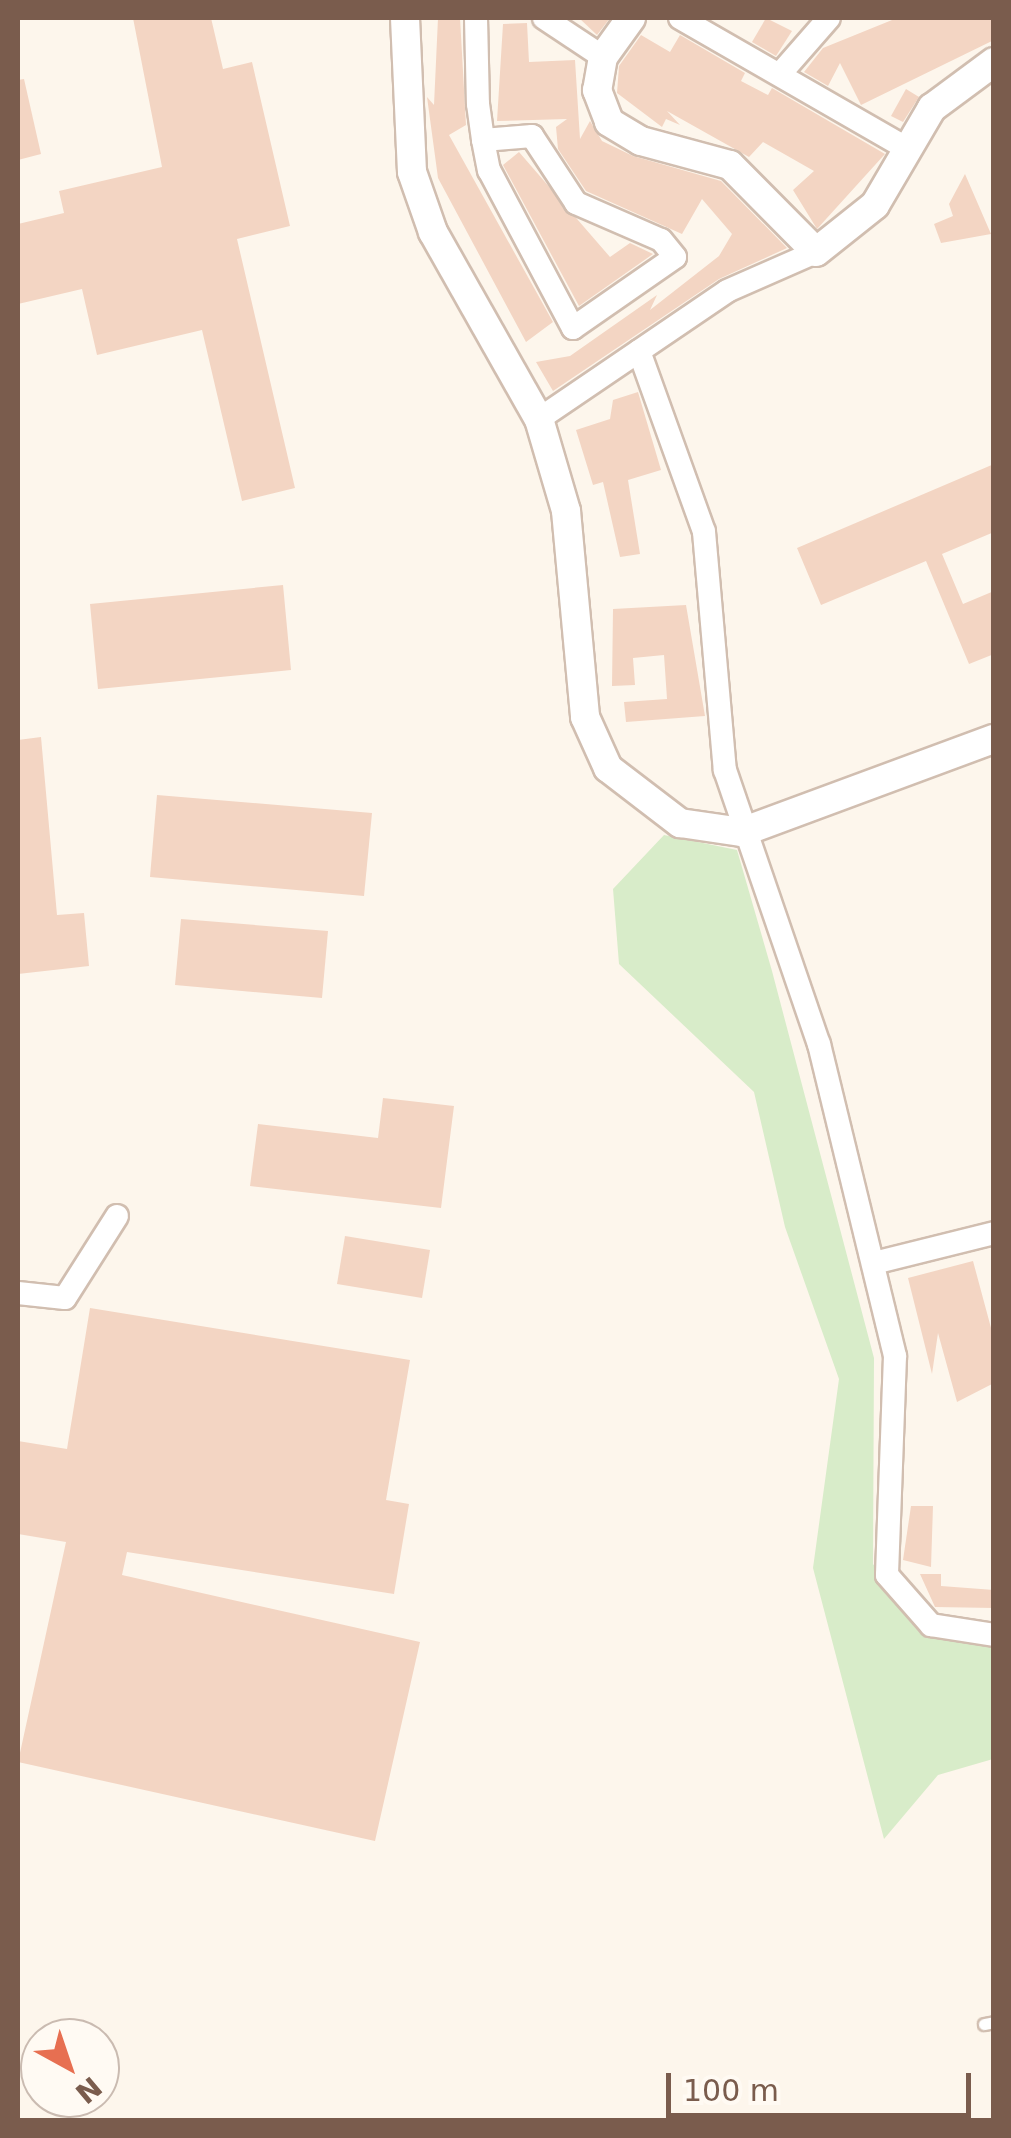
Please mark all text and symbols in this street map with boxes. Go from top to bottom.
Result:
north arrow [20,2018,120,2118]
scale bar [671,2053,976,2115]
text: N [69,2070,108,2110]
text: 100 m [683,2073,779,2108]

